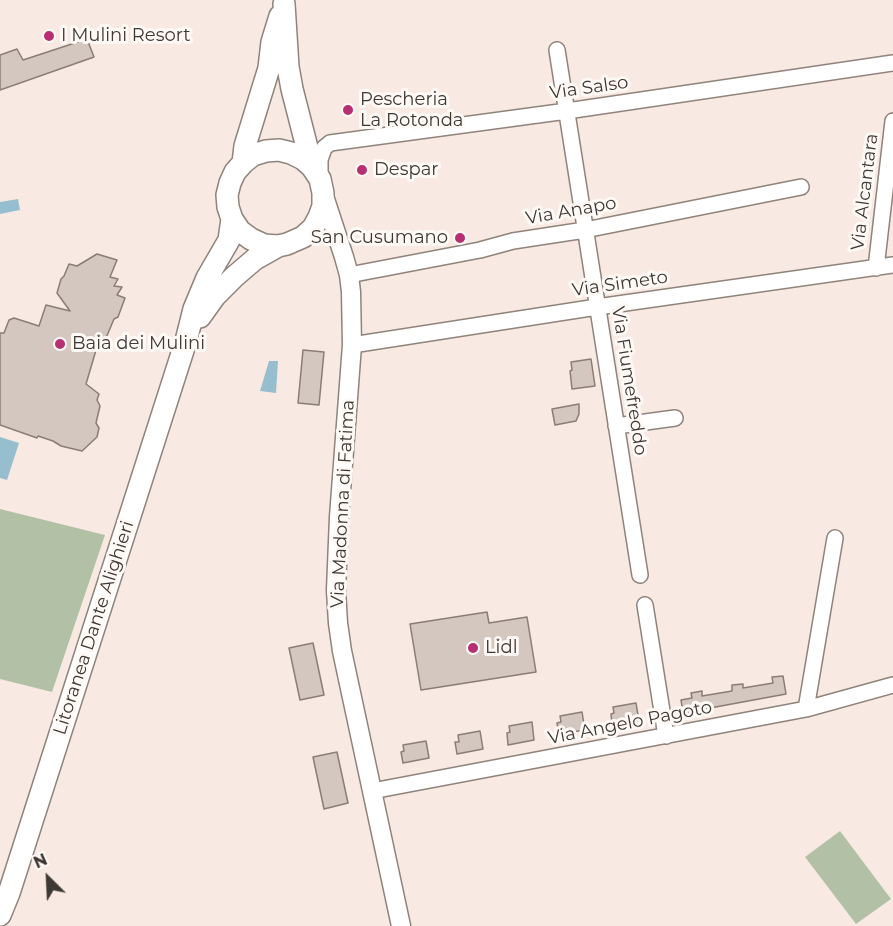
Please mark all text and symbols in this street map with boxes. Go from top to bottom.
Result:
place label: I Mulini Resort [61,25,191,47]
marker: I Mulini Resort [42,29,56,43]
street label: Via Salso [548,72,630,104]
place label: Pescheria La Rotonda [360,89,463,132]
marker: Pescheria La Rotonda [341,103,355,117]
street label: Via Alcantara [847,132,883,252]
place label: Despar [374,159,439,181]
marker: Despar [355,163,369,177]
street label: Via Anapo [524,192,618,230]
place label: San Cusumano [311,227,448,249]
marker: San Cusumano [453,231,467,245]
street label: Via Simeto [571,267,669,301]
street label: Via Fiumefreddo [607,305,651,457]
place label: Baia dei Mulini [72,333,205,355]
marker: Baia dei Mulini [53,337,67,351]
street label: Via Madonna di Fatima [327,399,359,609]
street label: Litoranea Dante Alighieri [49,518,139,738]
place label: Lidl [485,637,517,659]
marker: Lidl [466,641,480,655]
street label: Via Angelo Pagoto [546,696,714,750]
north arrow [18,848,78,908]
text: N [31,850,50,872]

